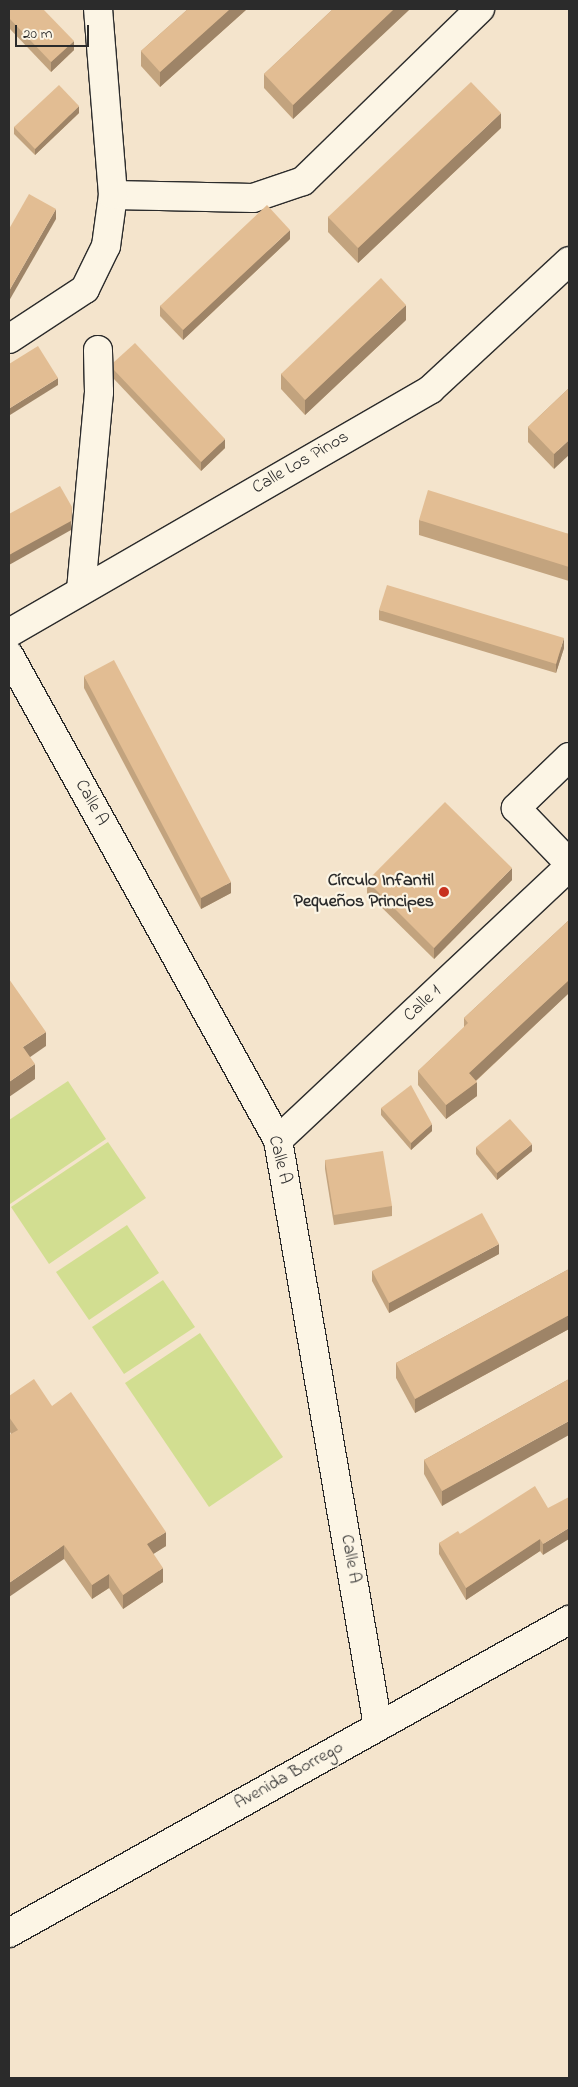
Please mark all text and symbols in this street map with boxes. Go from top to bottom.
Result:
scale bar [18,15,91,47]
text: 20 m [23,23,52,45]
street label: Calle Los Pinos [249,427,353,499]
street label: Calle A [70,776,112,830]
place label: Círculo Infantil Pequeños Principes [294,871,434,914]
marker: Círculo Infantil Pequeños Principes [438,886,450,898]
street label: Calle 1 [400,981,446,1027]
street label: Calle A [263,1133,295,1187]
street label: Calle A [335,1533,365,1585]
street label: Avenida Borrego [231,1737,347,1815]

